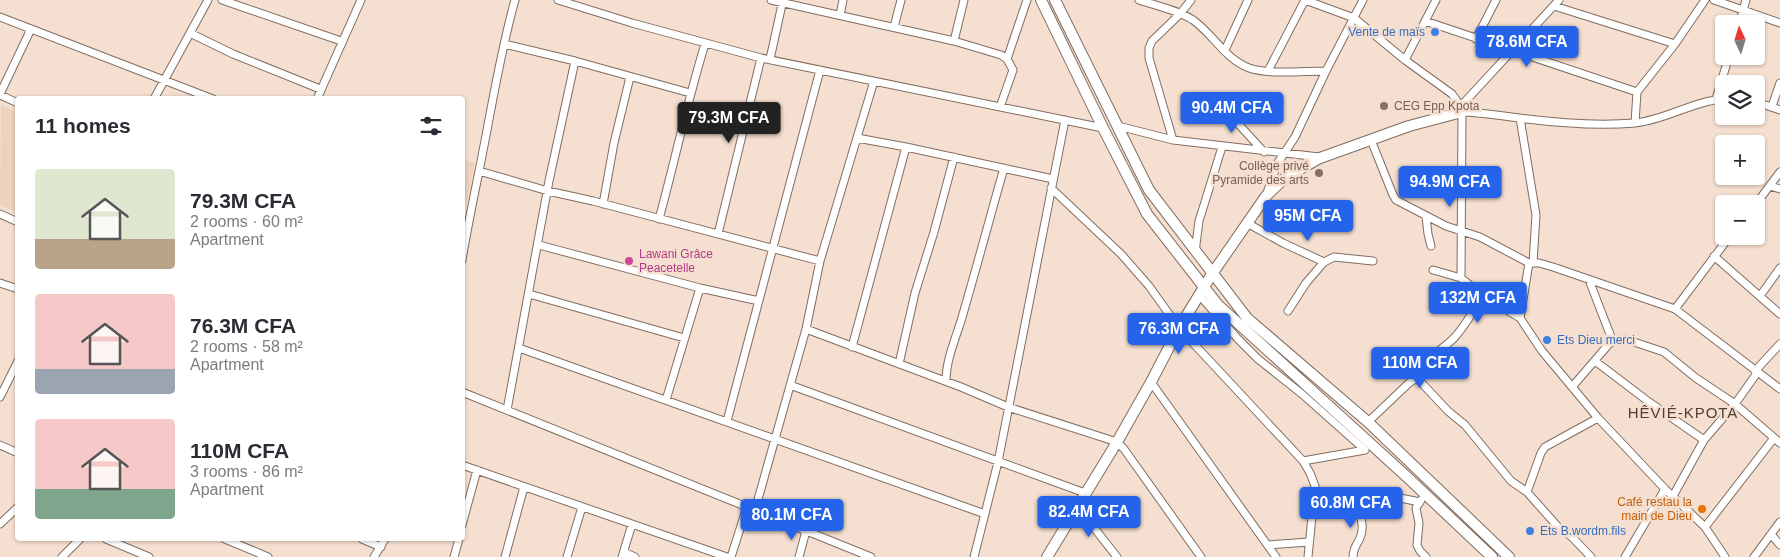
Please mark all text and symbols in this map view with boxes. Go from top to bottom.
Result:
north arrow [1715,15,1765,65]
map controls [1715,15,1765,245]
place label: Vente de maïs [1348,25,1425,39]
marker: Vente de maïs [1429,26,1441,38]
pin: 78.6M CFA [1470,26,1584,68]
text: 78.6M CFA [1487,33,1567,50]
button: layers [1715,75,1765,125]
pin: 90.4M CFA [1175,92,1289,134]
text: 90.4M CFA [1192,99,1272,116]
place label: CEG Epp Kpota [1394,99,1480,113]
marker: CEG Epp Kpota [1378,100,1390,112]
pin: 79.3M CFA [672,102,786,144]
text: 79.3M CFA [689,109,769,126]
icon: filters [417,112,445,140]
text: 11 homes [35,114,131,137]
button: + [1715,135,1765,185]
place label: Collège privé Pyramide des arts [1212,159,1309,187]
pin: 94.9M CFA [1393,166,1507,208]
marker: Collège privé Pyramide des arts [1313,167,1325,179]
text: 94.9M CFA [1410,173,1490,190]
icon: home [75,189,135,249]
text: 79.3M CFA [190,189,296,212]
button: − [1715,195,1765,245]
pin: 95M CFA [1262,200,1354,242]
text: 95M CFA [1274,207,1342,224]
text: 2 rooms · 60 m² [190,213,303,230]
text: Apartment [190,231,264,248]
place label: Lawani Grâce Peacetelle [639,247,713,275]
marker: Lawani Grâce Peacetelle [623,255,635,267]
pin: 132M CFA [1426,282,1530,324]
text: 132M CFA [1440,289,1516,306]
pin: 76.3M CFA [1122,312,1236,355]
icon: home [75,314,135,374]
text: 76.3M CFA [190,314,296,337]
text: 76.3M CFA [1139,320,1219,337]
place label: Ets Dieu merci [1557,333,1635,347]
marker: Ets Dieu merci [1541,334,1553,346]
text: 2 rooms · 58 m² [190,338,303,355]
pin: 110M CFA [1368,346,1472,389]
text: 110M CFA [1382,354,1458,371]
text: Apartment [190,356,264,373]
district label: HÊVIÉ-KPOTA [1628,404,1738,421]
icon: home [75,439,135,499]
text: 110M CFA [190,439,289,462]
text: 3 rooms · 86 m² [190,463,303,480]
text: Apartment [190,481,264,498]
pin: 60.8M CFA [1294,486,1408,529]
text: 60.8M CFA [1311,494,1391,511]
place label: Café restau la main de Dieu [1617,495,1692,523]
pin: 82.4M CFA [1032,496,1146,538]
pin: 80.1M CFA [735,498,849,541]
text: 82.4M CFA [1049,503,1129,520]
marker: Café restau la main de Dieu [1696,503,1708,515]
text: 80.1M CFA [752,506,832,523]
place label: Ets B.wordm.fils [1540,524,1626,538]
marker: Ets B.wordm.fils [1524,525,1536,537]

